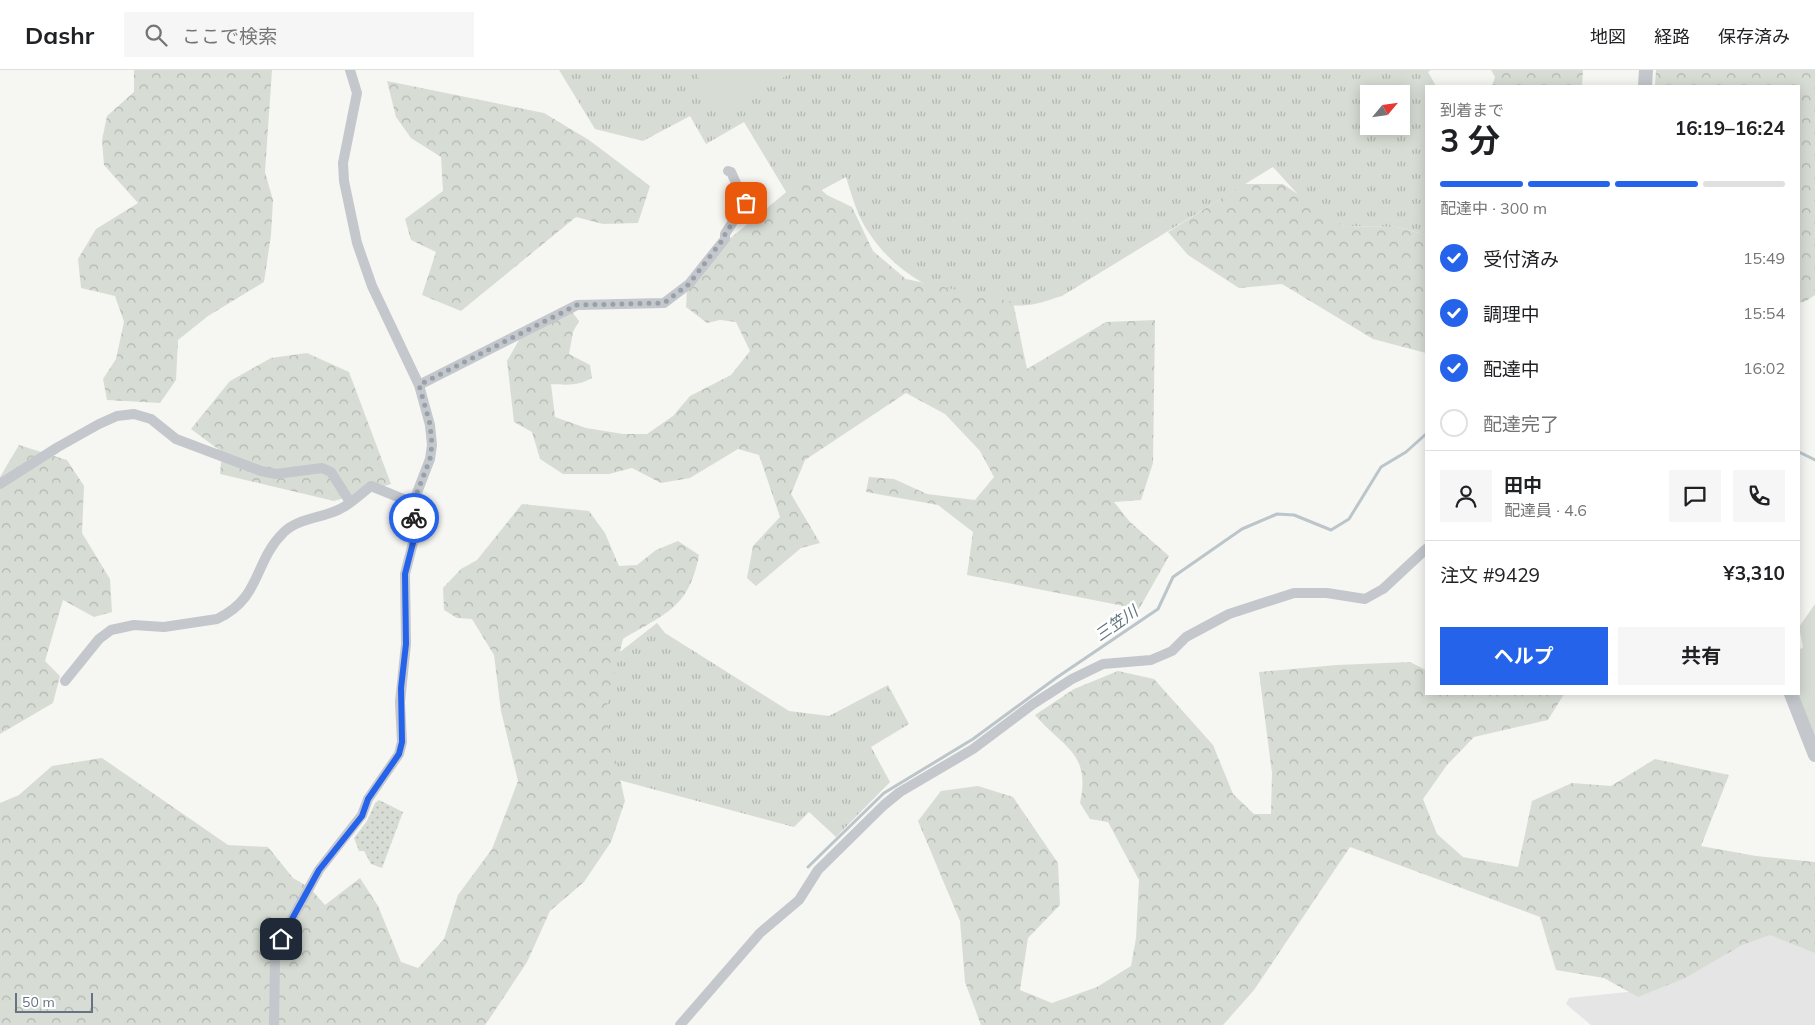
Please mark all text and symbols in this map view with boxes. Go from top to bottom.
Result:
search box [124,12,474,57]
text: Dashr [25,20,94,50]
icon: search [142,21,170,49]
text: ここで検索 [182,24,277,48]
text: 地図 [1590,25,1626,48]
text: 経路 [1654,25,1690,48]
text: 保存済み [1718,25,1790,48]
north arrow [1360,85,1410,135]
map controls [1360,85,1410,135]
text: 到着まで [1440,100,1504,120]
text: 16:19–16:24 [1675,116,1785,140]
text: 3 分 [1440,120,1500,160]
pin [725,182,767,224]
icon: bag [732,189,760,217]
text: 配達中 · 300 m [1440,198,1547,218]
icon: check [1440,244,1468,272]
text: 受付済み [1483,247,1559,271]
text: 15:49 [1743,248,1785,268]
icon: check [1440,299,1468,327]
text: 調理中 [1483,302,1540,326]
text: 15:54 [1743,303,1785,323]
icon: check [1440,354,1468,382]
text: 配達中 [1483,357,1540,381]
text: 16:02 [1743,358,1785,378]
text: 配達完了 [1483,412,1559,436]
button: person [1440,470,1492,522]
button: chat [1669,470,1721,522]
button: phone [1733,470,1785,522]
text: 田中 [1504,473,1542,497]
courier [389,493,439,543]
text: 配達員 · 4.6 [1504,500,1587,520]
icon: bike [400,504,428,532]
text: ¥3,310 [1723,561,1785,585]
text: 注文 #9429 [1440,563,1540,587]
water label: 三笠川 [1091,600,1143,645]
button: ヘルプ [1440,627,1608,685]
button: 共有 [1618,627,1785,685]
pin [260,918,302,960]
icon: home [267,925,295,953]
scale bar [15,990,92,1013]
text: 50 m [22,993,55,1011]

